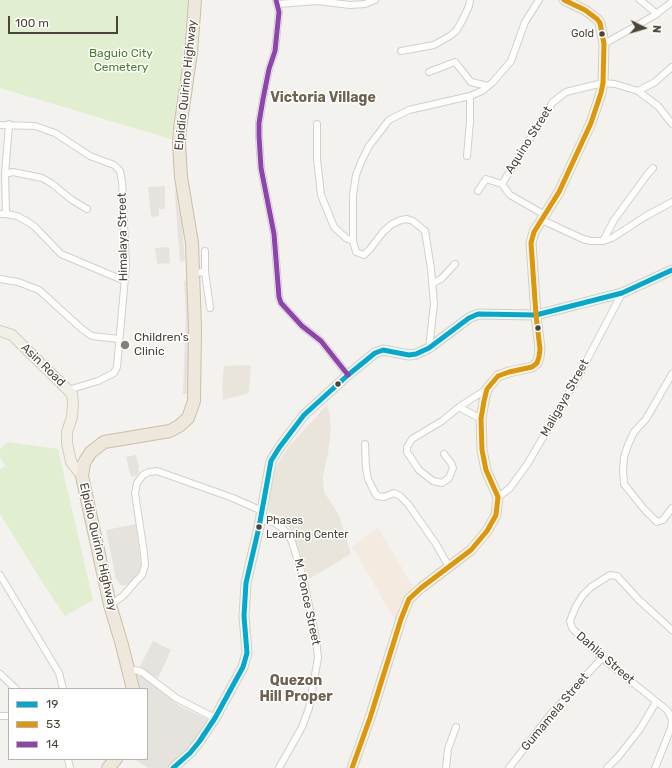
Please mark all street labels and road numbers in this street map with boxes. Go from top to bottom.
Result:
street label: Elpidio Quirino Highway [172,19,200,151]
street label: Aquino Street [502,104,556,176]
street label: Himalaya Street [115,192,131,282]
street label: Asin Road [18,340,68,390]
street label: Maligaya Street [538,357,592,439]
street label: Elpidio Quirino Highway [76,481,120,613]
street label: M. Ponce Street [291,557,323,647]
street label: Dahlia Street [573,629,637,687]
street label: Gumamela Street [518,670,592,754]

